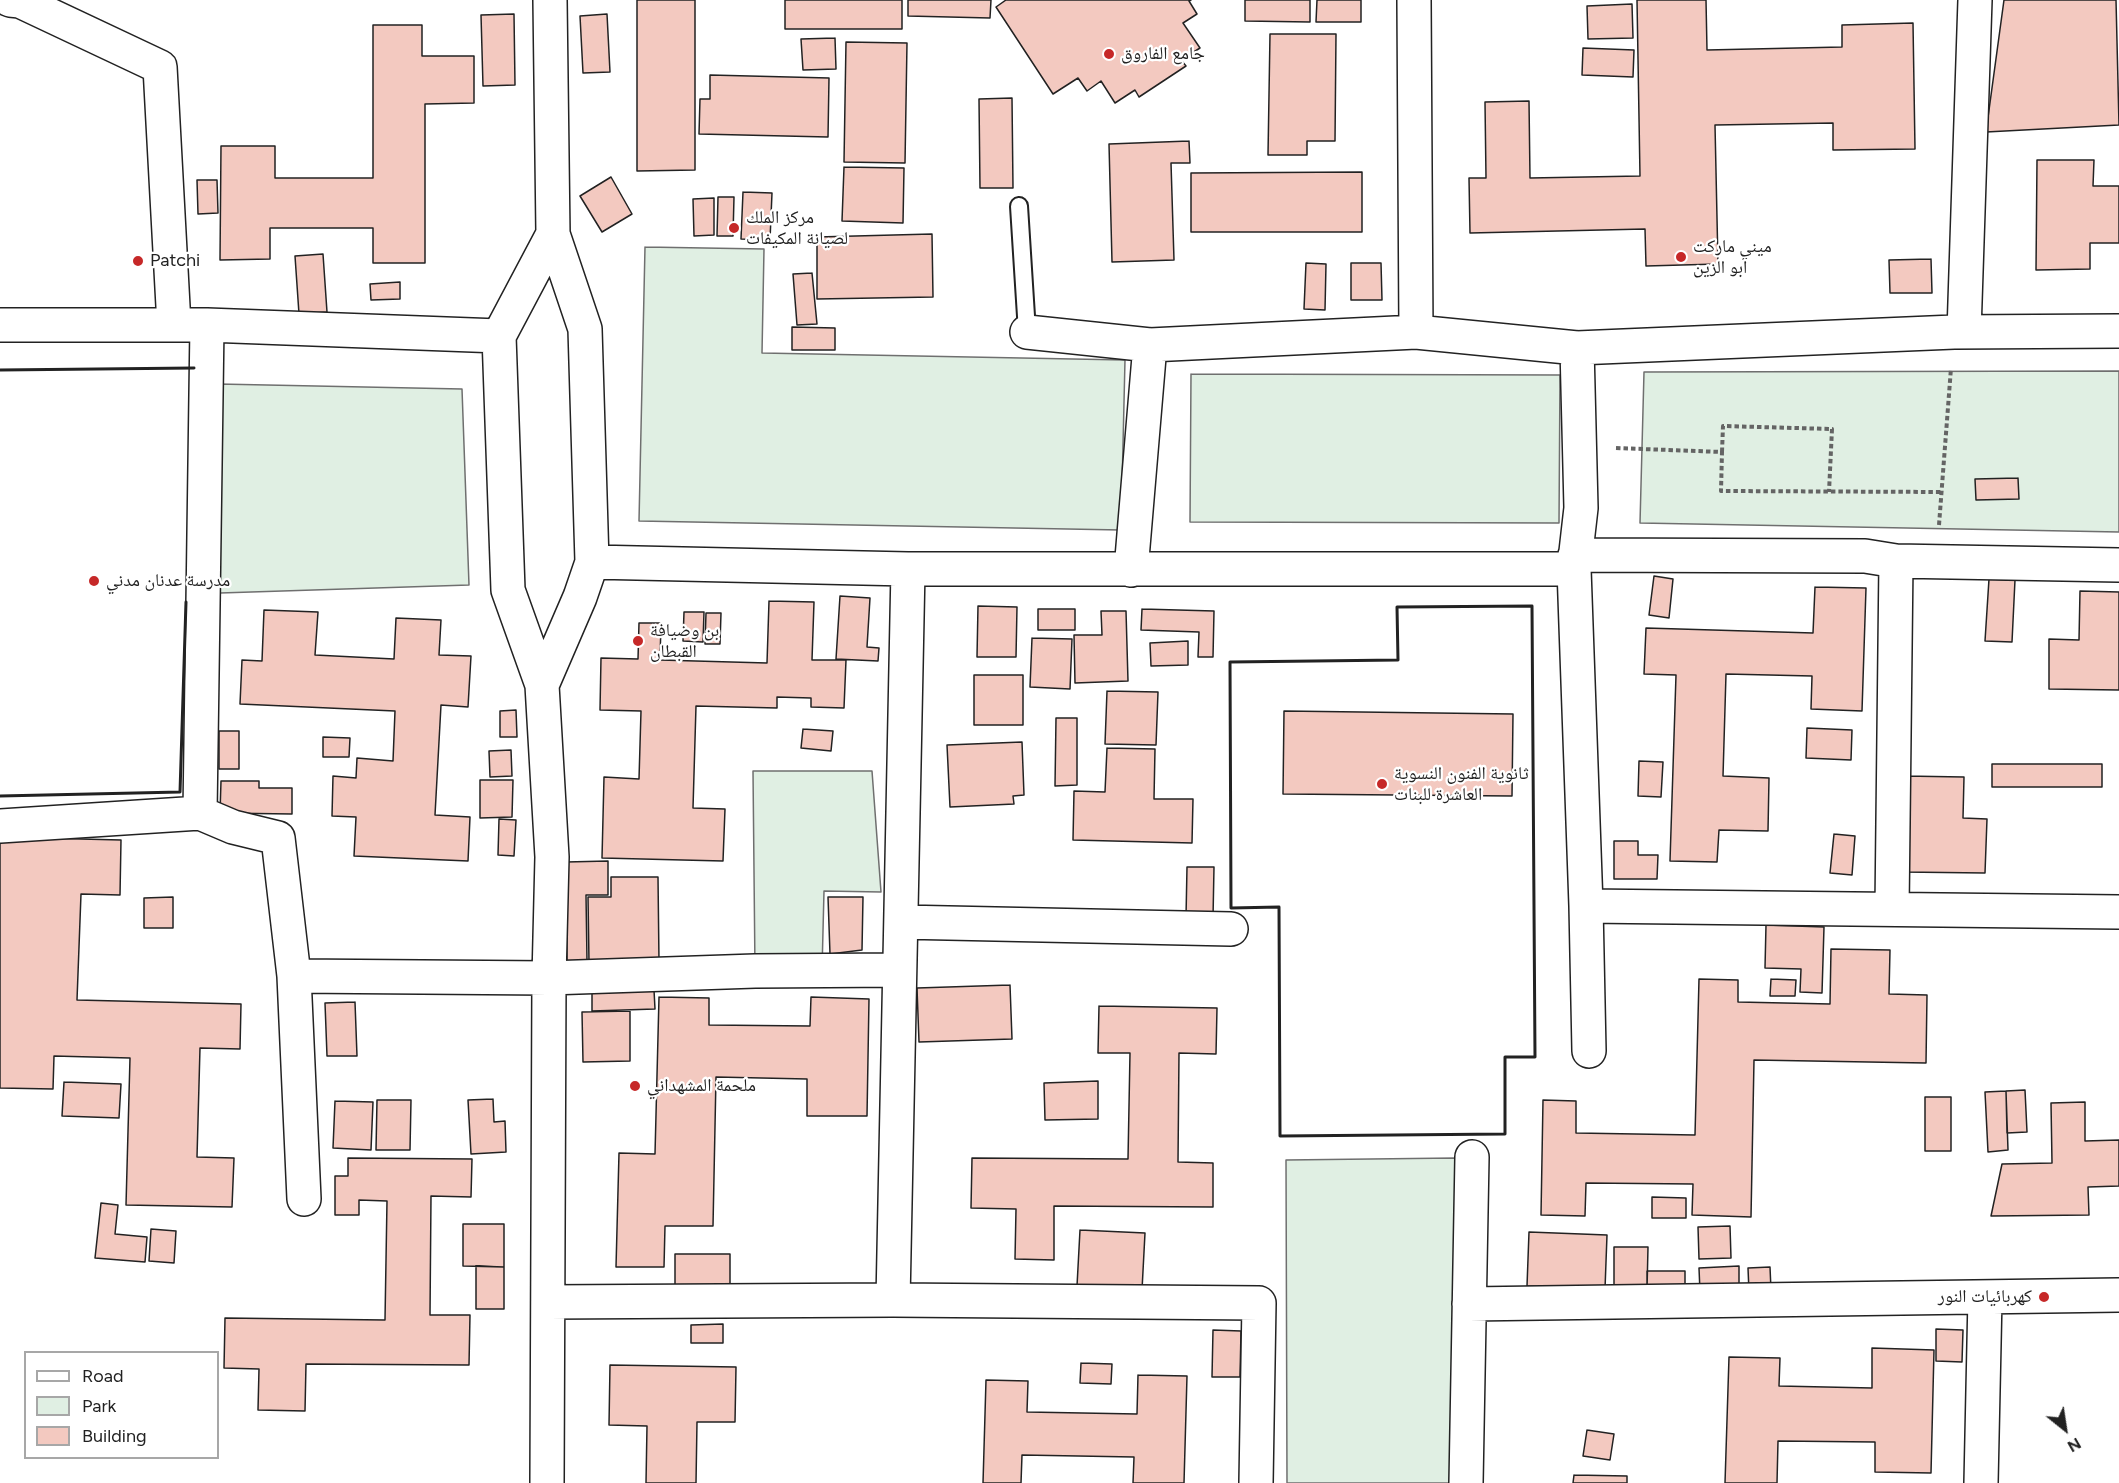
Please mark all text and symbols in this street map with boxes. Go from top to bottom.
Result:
place label: جامع الفاروق [1121,43,1205,65]
marker: جامع الفاروق [1102,47,1116,61]
place label: مركز الملك لصيانة المكيفات [746,207,848,250]
marker: مركز الملك لصيانة المكيفات [727,221,741,235]
place label: ميني ماركت ابو الزين [1693,236,1772,278]
place label: Patchi [150,250,200,272]
marker: ميني ماركت ابو الزين [1674,250,1688,264]
marker: Patchi [131,254,145,268]
place label: مدرسة عدنان مدني [106,570,230,592]
marker: مدرسة عدنان مدني [87,574,101,588]
place label: بن وضيافة القبطان [650,620,719,662]
marker: بن وضيافة القبطان [631,634,645,648]
place label: ثانوية الفنون النسوية العاشرة للبنات [1394,763,1529,806]
marker: ثانوية الفنون النسوية العاشرة للبنات [1375,777,1389,791]
place label: ملحمة المشهداني [647,1075,756,1097]
marker: ملحمة المشهداني [628,1079,642,1093]
place label: كهربائيات النور [1938,1286,2032,1308]
marker: كهربائيات النور [2037,1290,2051,1304]
legend [24,1351,219,1459]
text: Road [82,1365,123,1387]
text: Park [82,1395,116,1417]
north arrow [2035,1399,2095,1459]
text: Building [82,1425,147,1447]
text: N [2064,1434,2084,1456]

